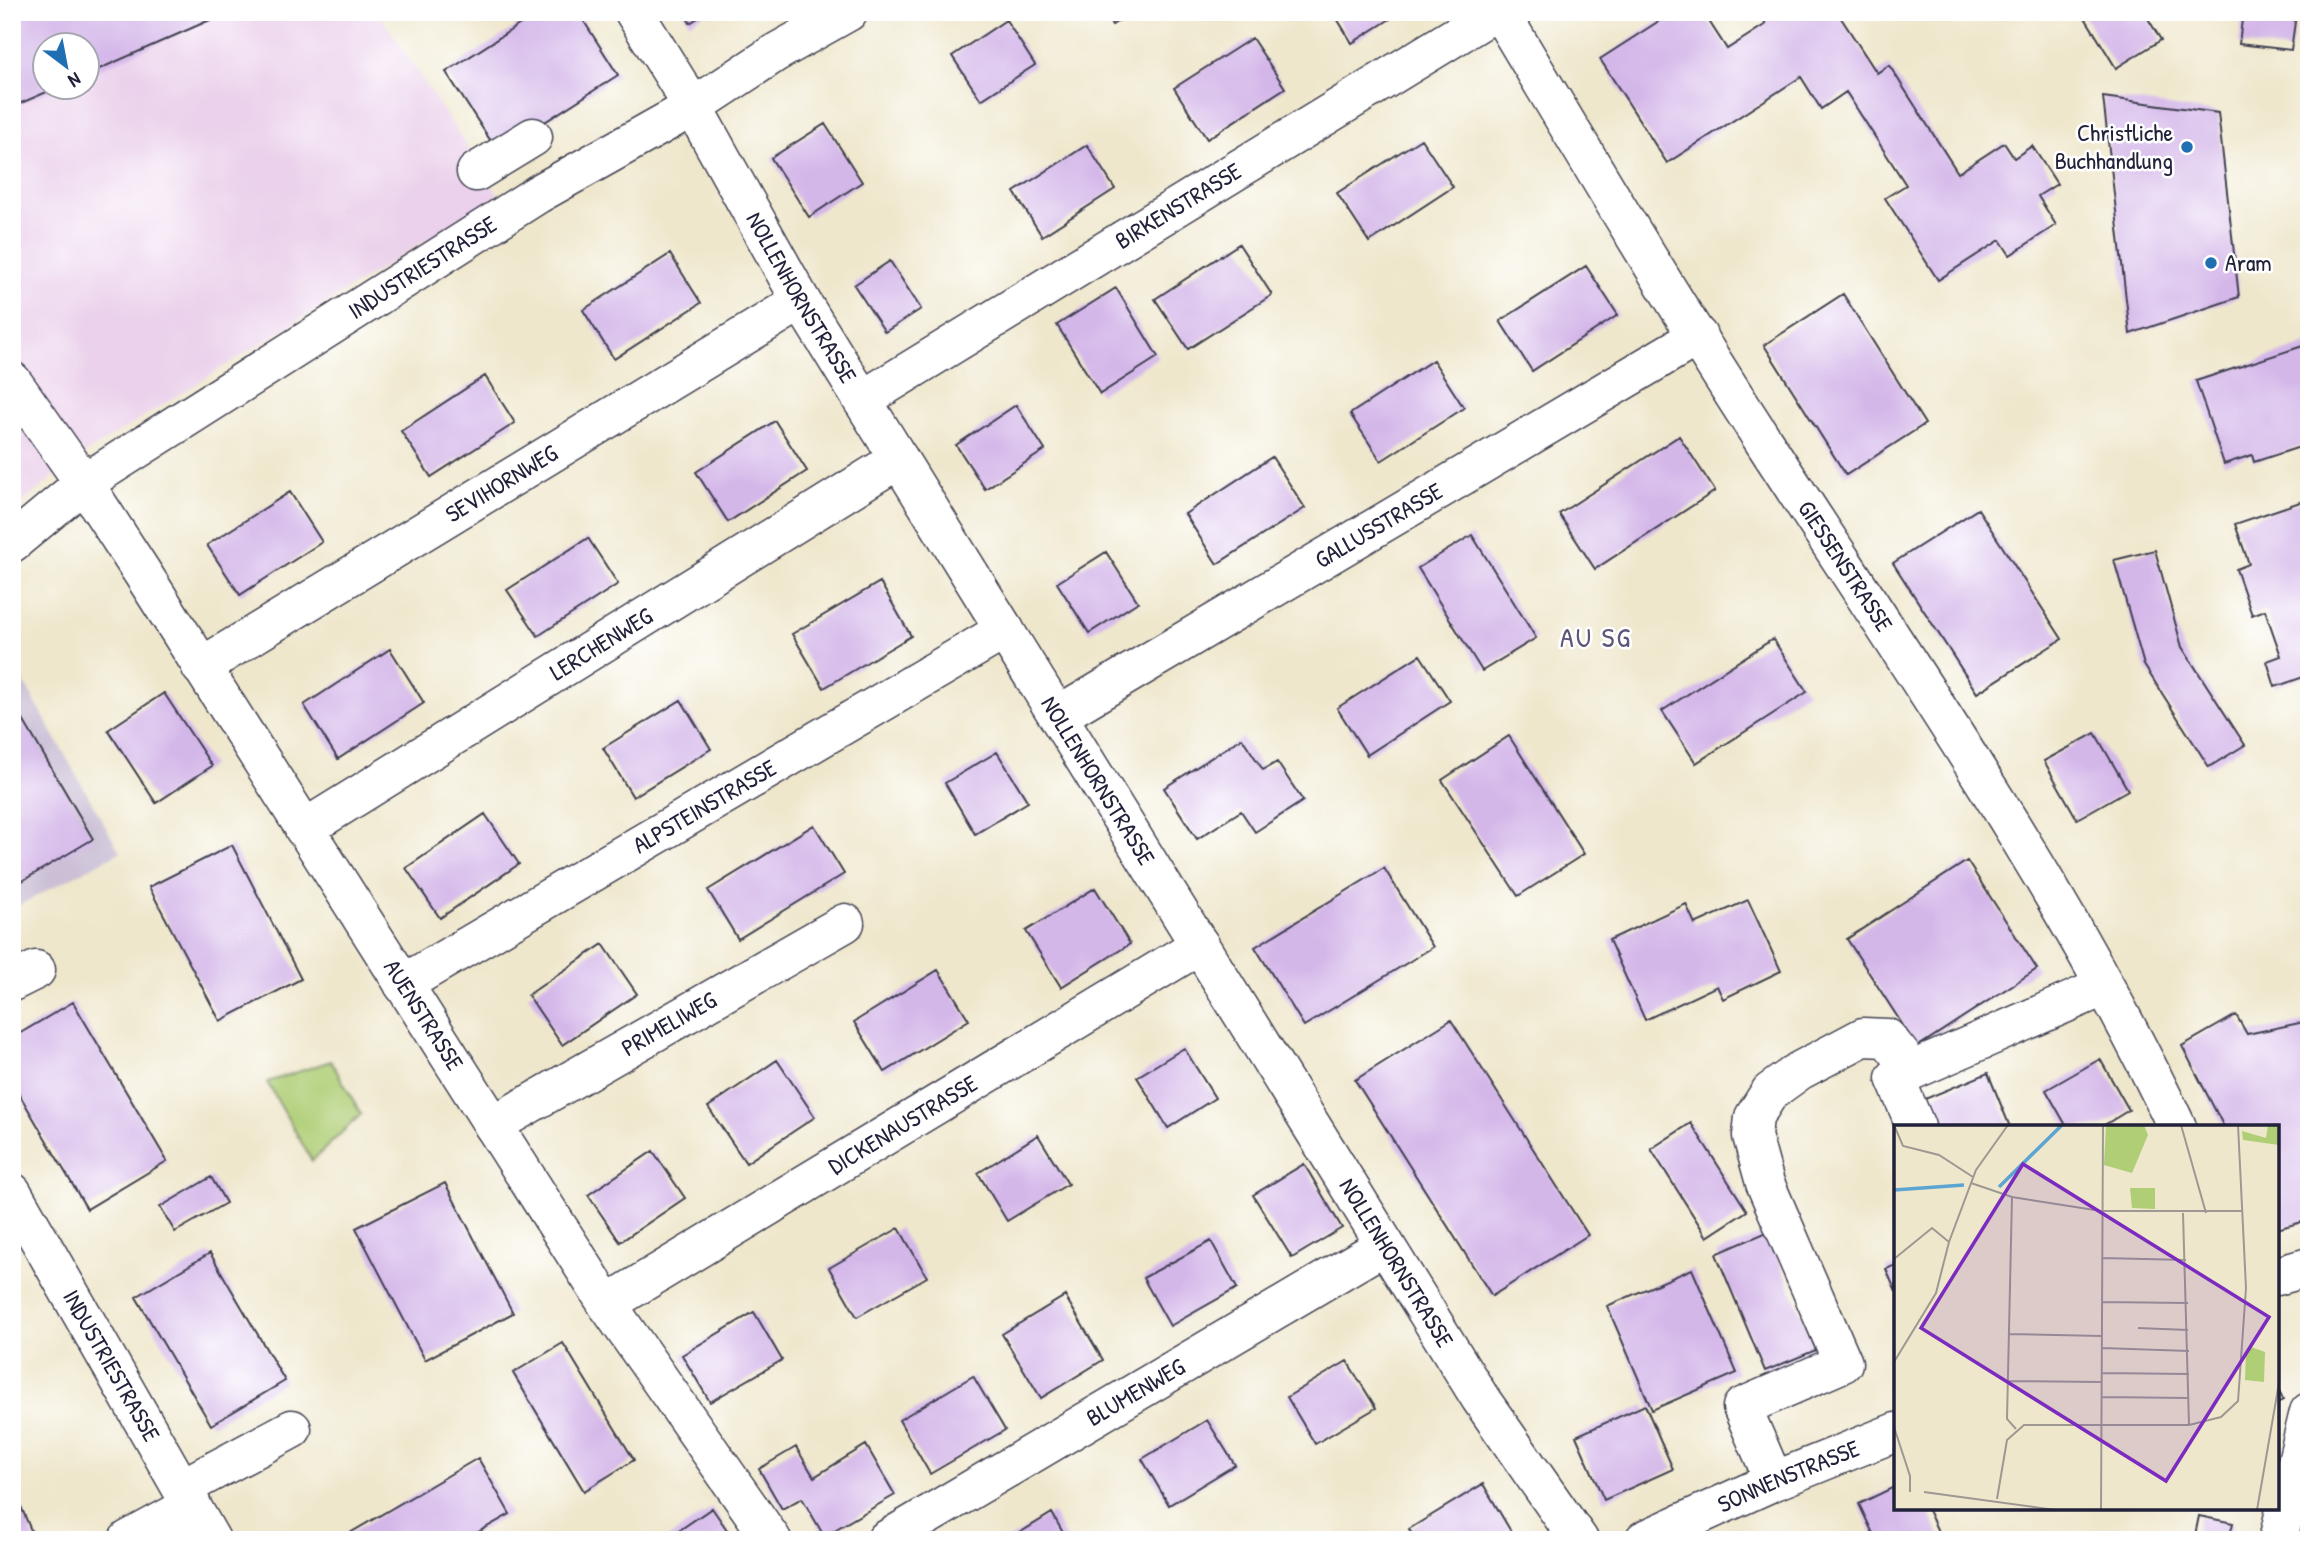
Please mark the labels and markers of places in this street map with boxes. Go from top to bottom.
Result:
place label: Christliche Buchhandlung [2055,116,2173,176]
marker: Christliche Buchhandlung [2179,139,2195,155]
place label: Aram [2225,246,2272,278]
marker: Aram [2203,255,2219,271]

